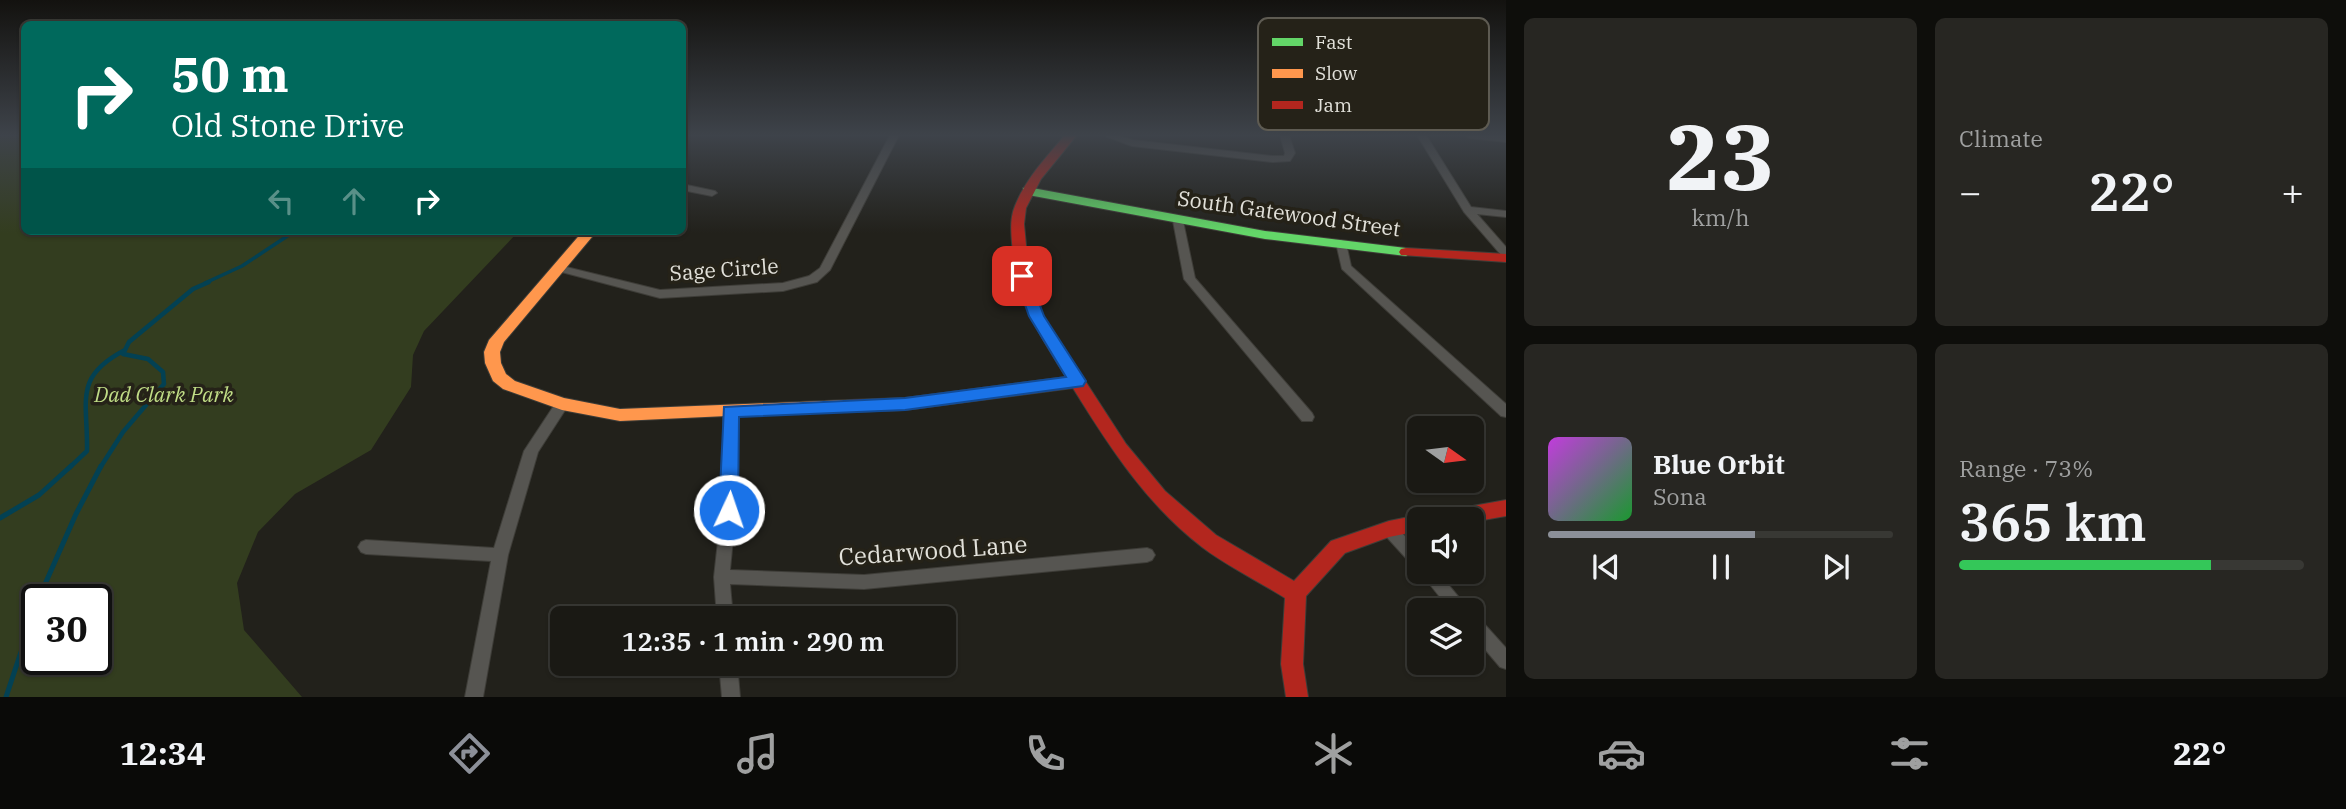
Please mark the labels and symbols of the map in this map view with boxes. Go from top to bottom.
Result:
legend [1258,18,1489,130]
text: Fast [1315,30,1353,54]
text: Slow [1315,61,1357,85]
text: Jam [1315,93,1352,117]
street label: South Gatewood Street [1176,184,1402,243]
pin [992,246,1052,306]
street label: Sage Circle [669,251,779,287]
park label: Dad Clark Park [93,380,235,408]
north arrow [1407,416,1484,494]
position arrow [692,473,766,547]
street label: Cedarwood Lane [837,527,1028,573]
speed limit sign: 30 [21,584,112,675]

